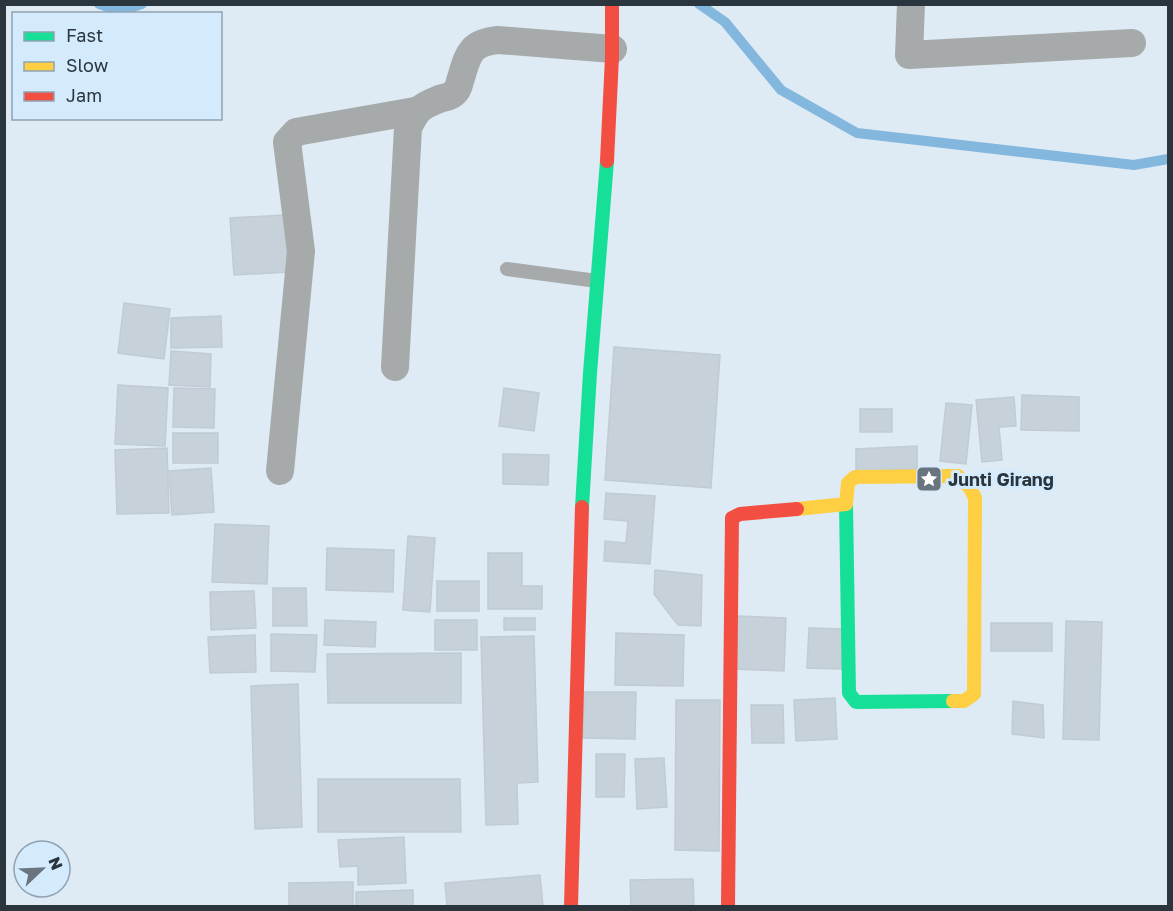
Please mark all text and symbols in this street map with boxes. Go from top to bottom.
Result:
legend [12,12,222,120]
text: Fast [66,24,103,46]
text: Slow [66,54,109,76]
text: Jam [66,84,102,106]
place icon: Junti Girang [914,464,944,494]
place label: Junti Girang [948,468,1054,490]
north arrow [12,839,72,899]
text: N [44,854,67,873]

